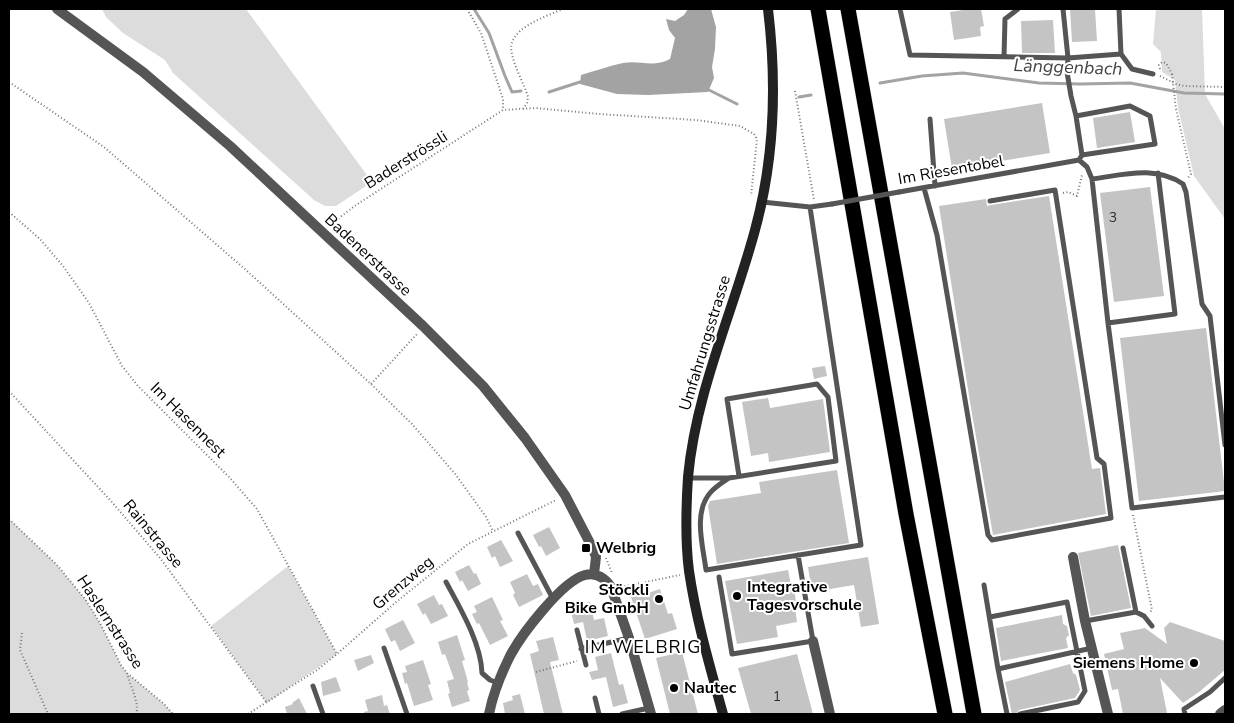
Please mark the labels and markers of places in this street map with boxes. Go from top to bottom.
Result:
place label: Welbrig [596,537,656,559]
marker: Welbrig [580,542,592,554]
place label: Integrative Tagesvorschule [747,576,862,616]
place label: Stöckli Bike GmbH [565,579,649,619]
marker: Integrative Tagesvorschule [731,590,743,602]
marker: Stöckli Bike GmbH [653,593,665,605]
place label: Siemens Home [1073,652,1184,674]
marker: Siemens Home [1188,657,1200,669]
place label: Nautec [684,677,737,699]
marker: Nautec [668,682,680,694]

